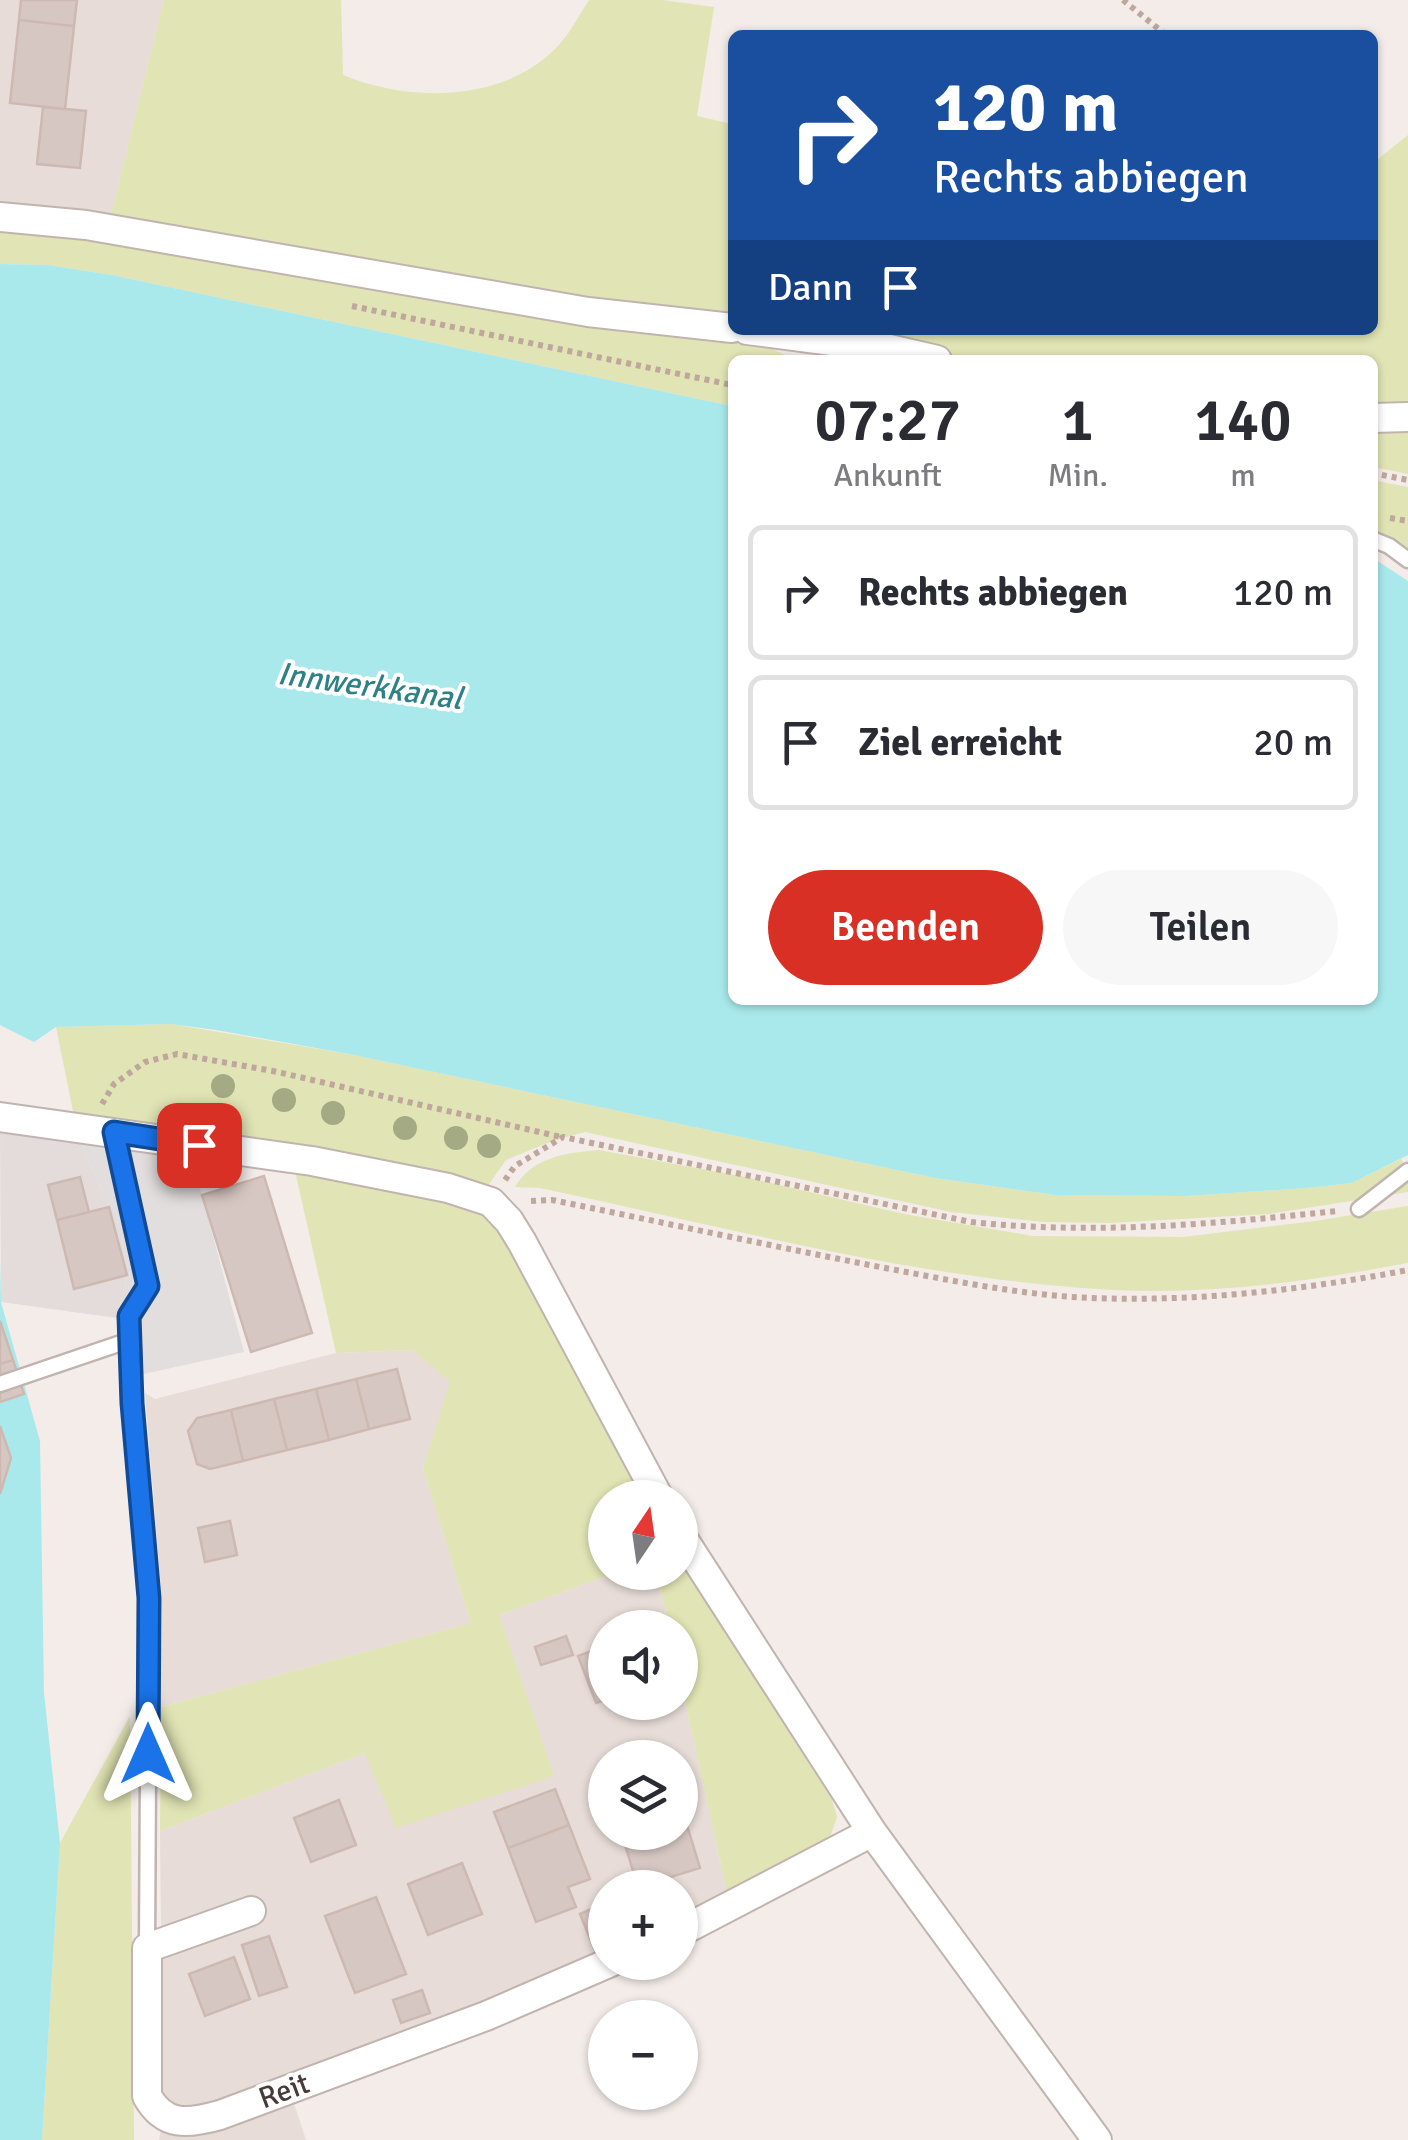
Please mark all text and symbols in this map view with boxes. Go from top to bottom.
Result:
text: 120 m [933,64,1118,150]
icon: right [768,70,898,200]
text: Rechts abbiegen [933,150,1249,205]
icon: arrive [873,260,928,315]
text: Dann [768,264,853,311]
text: 07:27 [814,384,961,458]
text: 1 [1061,384,1094,458]
text: 140 [1194,384,1292,458]
text: Ankunft [834,456,942,495]
text: Min. [1047,456,1108,495]
text: m [1230,456,1256,495]
icon: right [773,565,828,620]
text: Rechts abbiegen [858,569,1128,616]
text: 120 m [1233,569,1333,616]
water label: Innwerkkanal [275,654,467,719]
icon: arrive [773,715,828,770]
text: Ziel erreicht [858,719,1062,766]
text: 20 m [1253,719,1333,766]
button: Beenden [768,870,1043,985]
button: Teilen [1063,870,1338,985]
pin [157,1103,242,1188]
icon: arrive [172,1118,227,1173]
north arrow [588,1480,698,1590]
map controls [588,1480,698,2110]
button: sound [588,1610,698,1720]
position arrow [96,1702,200,1806]
button: layers [588,1740,698,1850]
button: + [588,1870,698,1980]
button: − [588,2000,698,2110]
street label: Reit [254,2065,314,2117]

